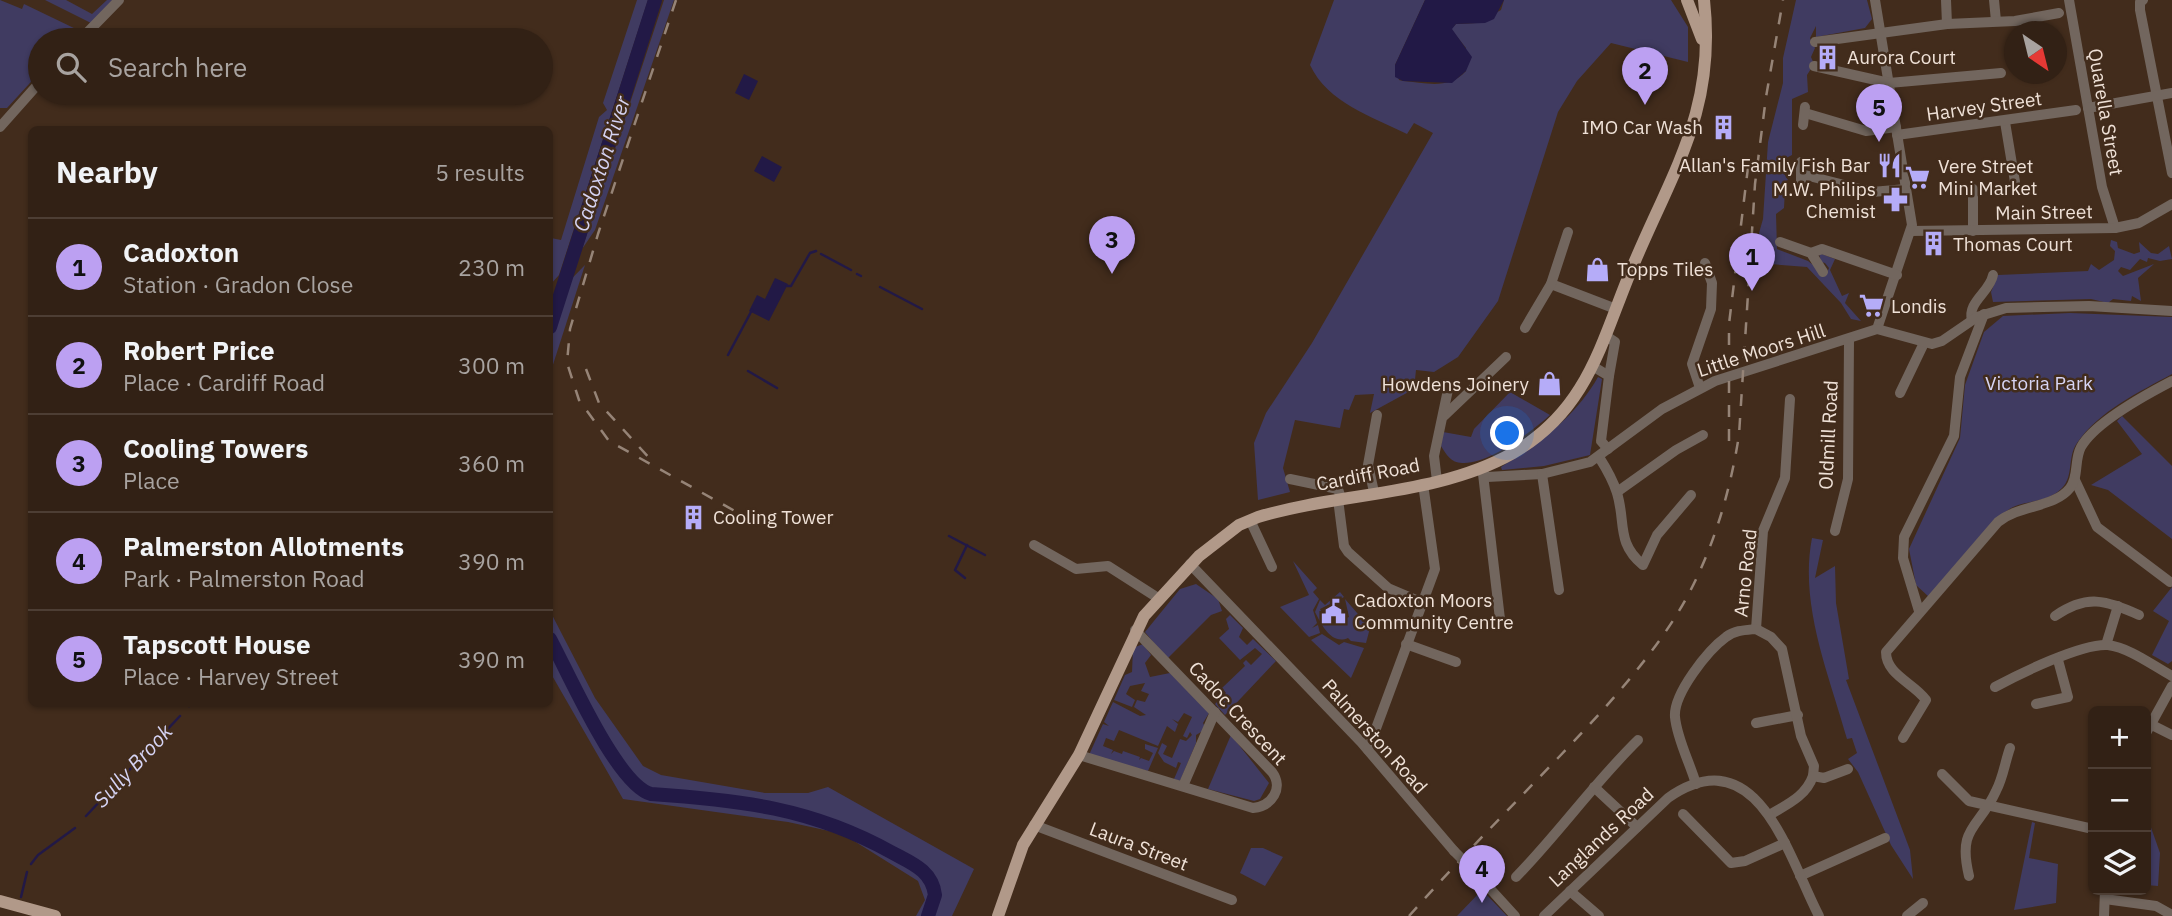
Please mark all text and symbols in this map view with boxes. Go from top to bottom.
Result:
north arrow [2004,21,2067,84]
search box [28,28,553,105]
building icon: Aurora Court [1813,43,1841,71]
place label: Aurora Court [1847,45,1956,69]
pin: 2 [1622,47,1668,105]
street label: Quarella Street [2083,47,2129,177]
icon: search [52,48,90,86]
text: Search here [108,50,247,84]
pin: 5 [1856,84,1902,142]
street label: Harvey Street [1925,86,2043,126]
water label: Cadoxton River [566,91,637,235]
building icon: IMO Car Wash [1709,113,1737,141]
place label: IMO Car Wash [1582,115,1703,139]
restaurant icon: Allan's Family Fish Bar [1876,151,1904,179]
text: Nearby [56,152,158,191]
place label: Allan's Family Fish Bar [1679,153,1870,177]
place label: Vere Street Mini Market [1938,154,2038,200]
text: 5 results [435,157,525,187]
supermarket icon: Vere Street Mini Market [1904,163,1932,191]
place label: M.W. Philips Chemist [1773,177,1876,223]
pharmacy icon: M.W. Philips Chemist [1882,186,1910,214]
street label: Main Street [1995,199,2093,225]
pin: 3 [1089,216,1135,274]
building icon: Thomas Court [1919,230,1947,258]
place label: Thomas Court [1953,232,2073,256]
pin: 1 [1729,233,1775,291]
text: Cadoxton [123,235,239,269]
text: 1 [72,252,86,282]
text: 230 m [458,252,525,282]
shop icon: Topps Tiles [1583,255,1611,283]
place label: Topps Tiles [1617,257,1714,281]
text: Station · Gradon Close [123,269,353,299]
supermarket icon: Londis [1857,292,1885,320]
place label: Londis [1891,294,1947,318]
street label: Little Moors Hill [1694,318,1828,382]
text: Robert Price [123,333,275,367]
text: 2 [72,350,86,380]
text: 300 m [458,350,525,380]
text: Place · Cardiff Road [123,367,325,397]
shop icon: Howdens Joinery [1535,370,1563,398]
park label: Victoria Park [1985,371,2093,395]
place label: Howdens Joinery [1382,372,1530,396]
street label: Oldmill Road [1813,380,1843,490]
your location [1490,416,1524,450]
text: Cooling Towers [123,431,308,465]
text: 3 [72,448,86,478]
text: 360 m [458,448,525,478]
street label: Cardiff Road [1314,452,1422,496]
text: Place [123,465,180,495]
building icon: Cooling Tower [679,503,707,531]
place label: Cooling Tower [713,505,833,529]
street label: Arno Road [1728,528,1762,618]
text: Palmerston Allotments [123,529,404,563]
text: 4 [72,546,86,576]
text: 390 m [458,546,525,576]
text: Park · Palmerston Road [123,563,365,593]
place label: Cadoxton Moors Community Centre [1354,588,1514,634]
public building icon: Cadoxton Moors Community Centre [1320,597,1348,625]
text: Tapscott House [123,627,311,661]
text: 5 [72,644,86,674]
text: 390 m [458,644,525,674]
street label: Cadoc Crescent [1184,656,1292,770]
text: Place · Harvey Street [123,661,339,691]
street label: Palmerston Road [1317,674,1433,798]
map controls [2088,706,2151,895]
button: + [2088,706,2151,769]
water label: Sully Brook [86,717,179,813]
button: − [2088,769,2151,832]
street label: Langlands Road [1543,782,1659,892]
street label: Laura Street [1086,816,1192,876]
button: layers [2088,832,2151,895]
pin: 4 [1459,845,1505,903]

